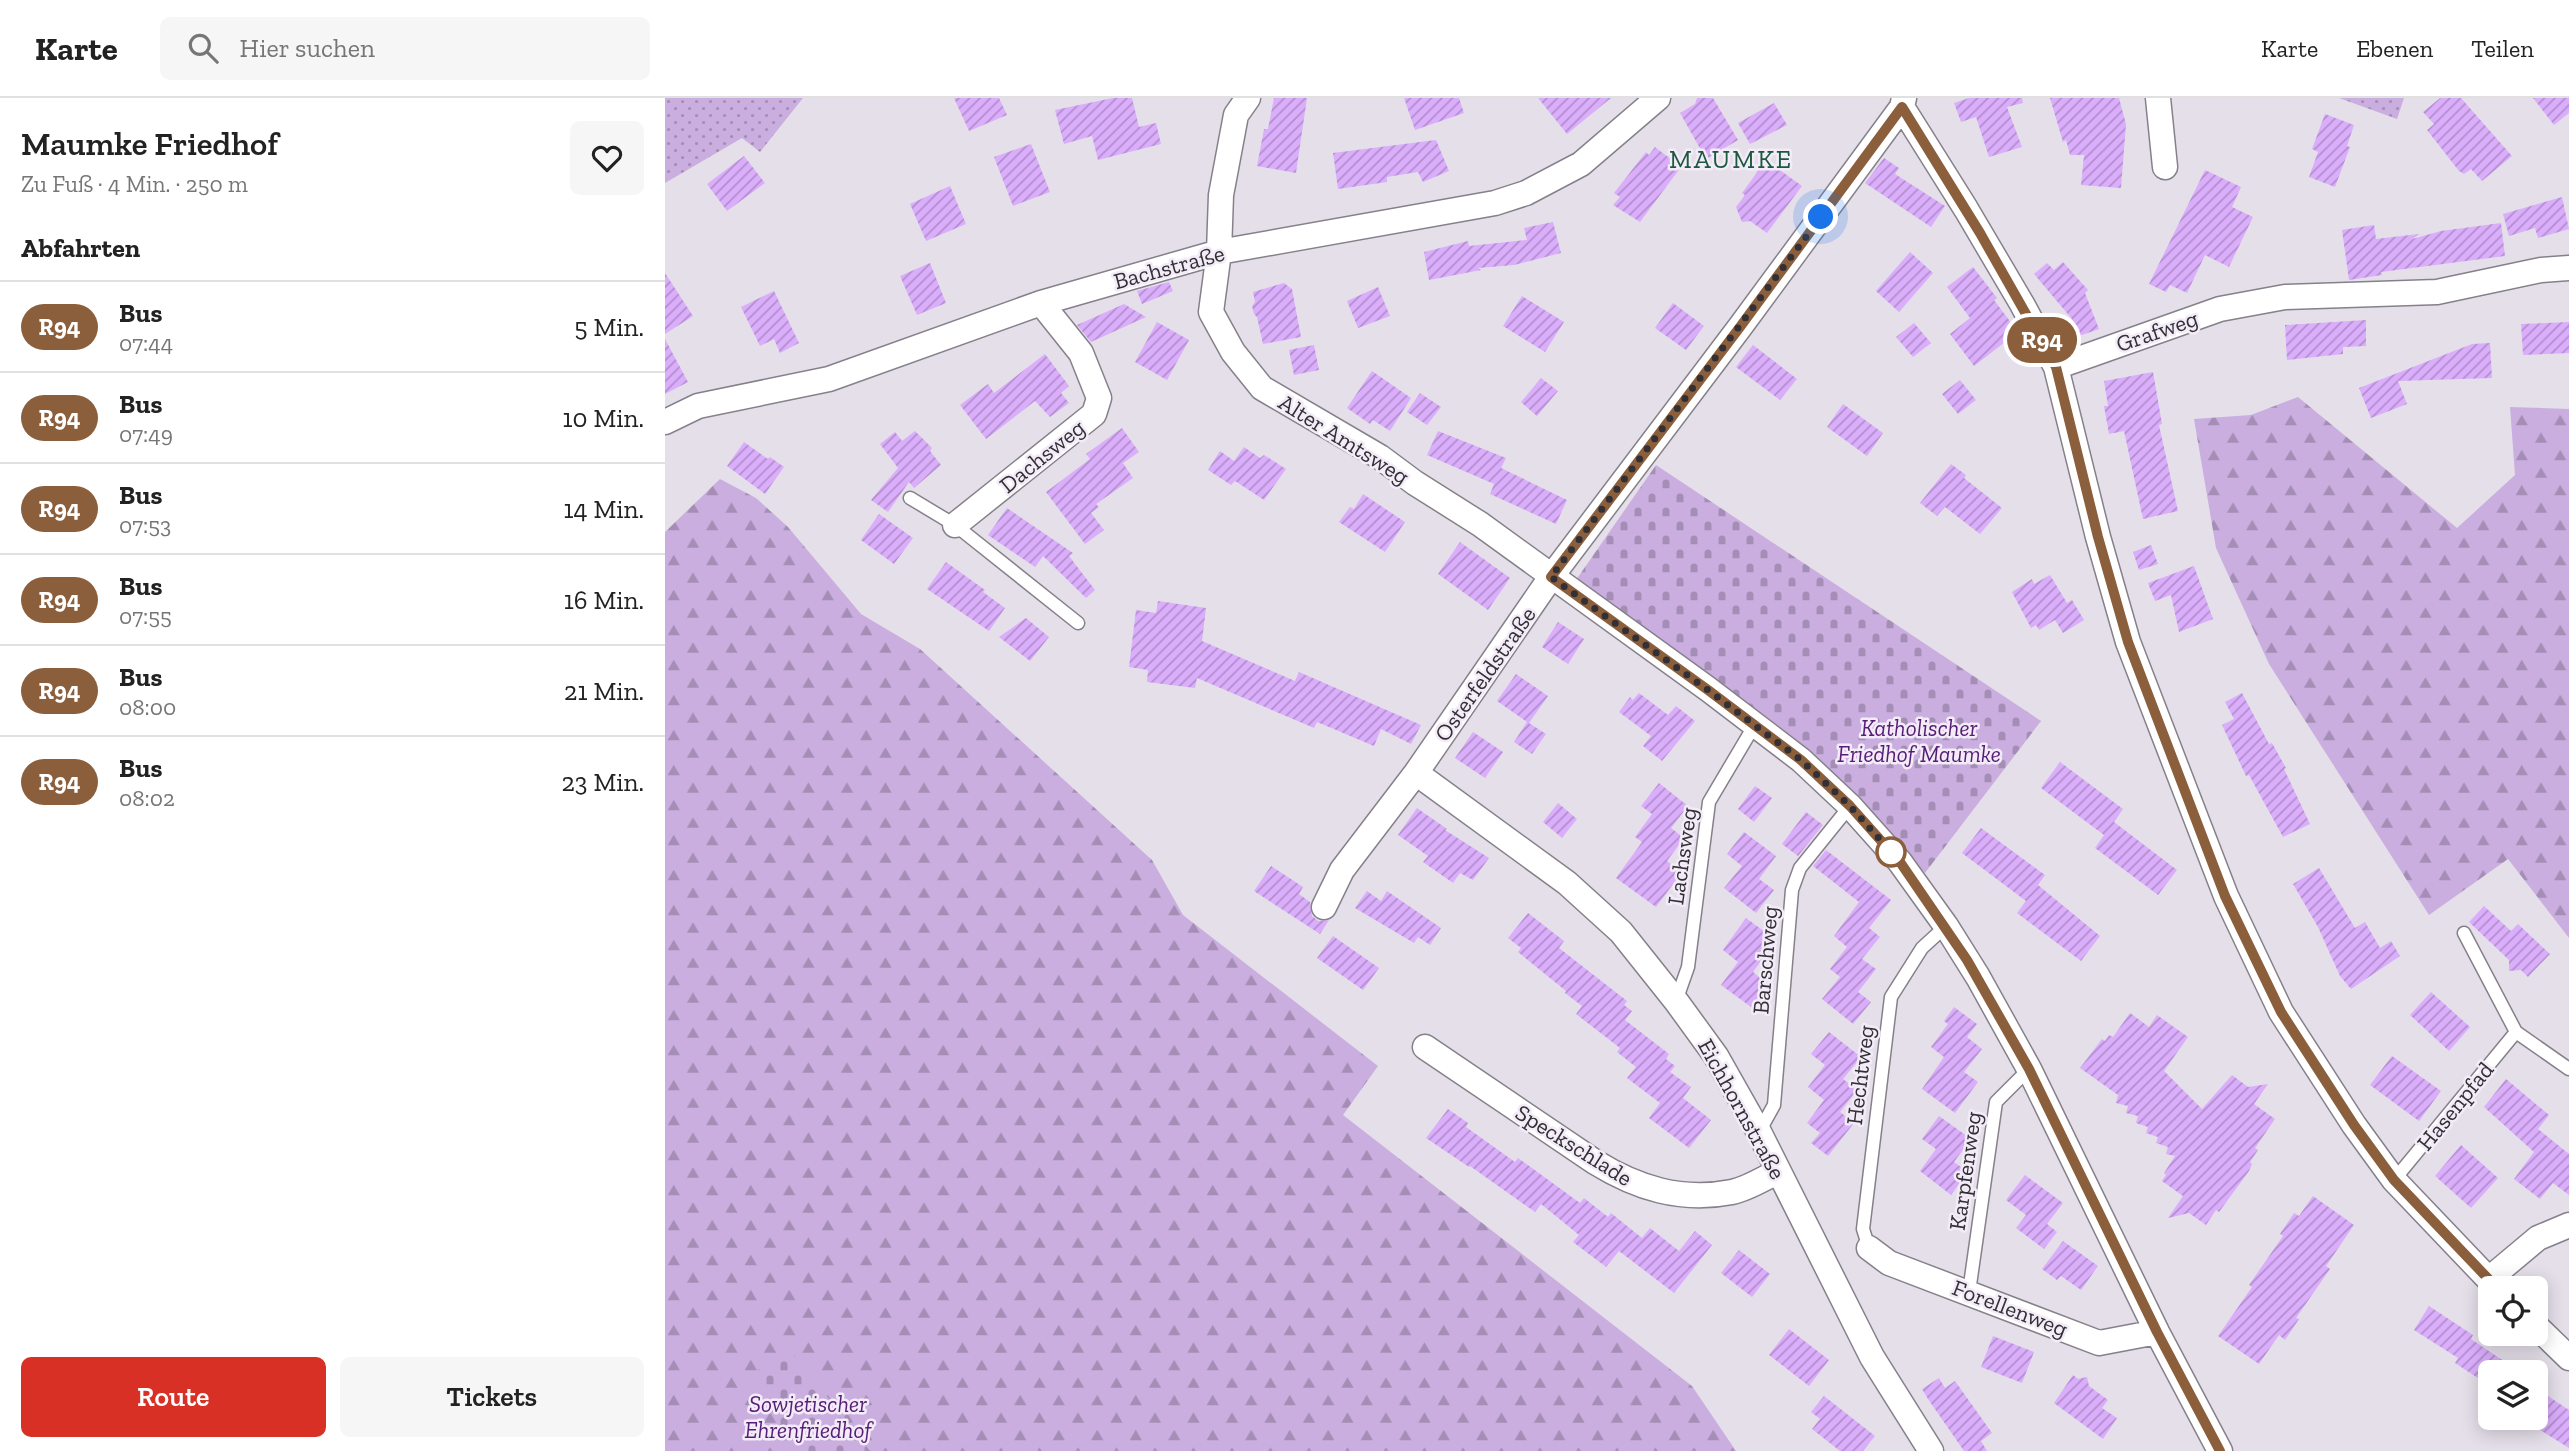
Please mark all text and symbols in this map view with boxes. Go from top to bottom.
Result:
search box [160,17,650,80]
text: Karte [35,29,118,68]
icon: search [184,29,222,67]
text: Hier suchen [240,32,375,64]
text: Karte [2261,34,2318,63]
text: Ebenen [2356,34,2433,63]
text: Teilen [2471,34,2534,63]
button: heart [570,121,644,195]
text: Maumke Friedhof [21,124,278,163]
district label: MAUMKE [1669,143,1793,175]
text: Zu Fuß · 4 Min. · 250 m [21,170,248,198]
your location [1803,199,1838,234]
text: Abfahrten [21,232,140,264]
street label: Bachstraße [1110,239,1228,295]
text: Bus [119,297,162,329]
street label: Grafweg [2112,304,2202,358]
text: 5 Min. [574,311,644,343]
text: R94 [39,312,80,341]
line badge: R94 [2002,317,2082,363]
text: R94 [2021,325,2063,354]
text: 07:44 [119,329,173,357]
text: Bus [119,388,162,420]
street label: Alter Amtsweg [1274,388,1415,490]
text: 10 Min. [563,402,644,434]
text: R94 [39,403,80,432]
street label: Dachsweg [994,413,1091,499]
text: 07:49 [119,420,173,448]
text: Bus [119,479,162,511]
text: 14 Min. [563,493,644,525]
text: R94 [39,494,80,523]
text: 07:53 [119,511,171,539]
text: Bus [119,570,162,602]
text: 16 Min. [564,584,644,616]
text: R94 [39,585,80,614]
street label: Osterfeldstraße [1428,601,1542,747]
text: 07:55 [119,602,172,630]
text: Bus [119,661,162,693]
text: 21 Min. [564,675,644,707]
text: R94 [39,676,80,705]
text: 08:00 [119,693,176,721]
park label: Katholischer Friedhof Maumke [1837,714,2001,768]
text: Bus [119,752,162,784]
text: 23 Min. [561,766,644,798]
text: R94 [39,767,80,796]
text: 08:02 [119,784,175,812]
street label: Lachsweg [1661,805,1703,906]
unlabelled marker [1876,837,1906,867]
street label: Barschweg [1746,904,1784,1015]
street label: Hechtweg [1840,1023,1880,1127]
street label: Eichhornstraße [1692,1034,1792,1184]
street label: Hasenpfad [2411,1056,2499,1156]
street label: Speckschlade [1510,1098,1638,1192]
street label: Karpfenweg [1943,1109,1987,1232]
street label: Forellenweg [1948,1273,2072,1343]
map controls [2478,1276,2548,1430]
button: locate [2478,1276,2548,1346]
button: Route [21,1357,326,1437]
button: Tickets [340,1357,644,1437]
button: layers [2478,1360,2548,1430]
park label: Sowjetischer Ehrenfriedhof [745,1390,874,1444]

